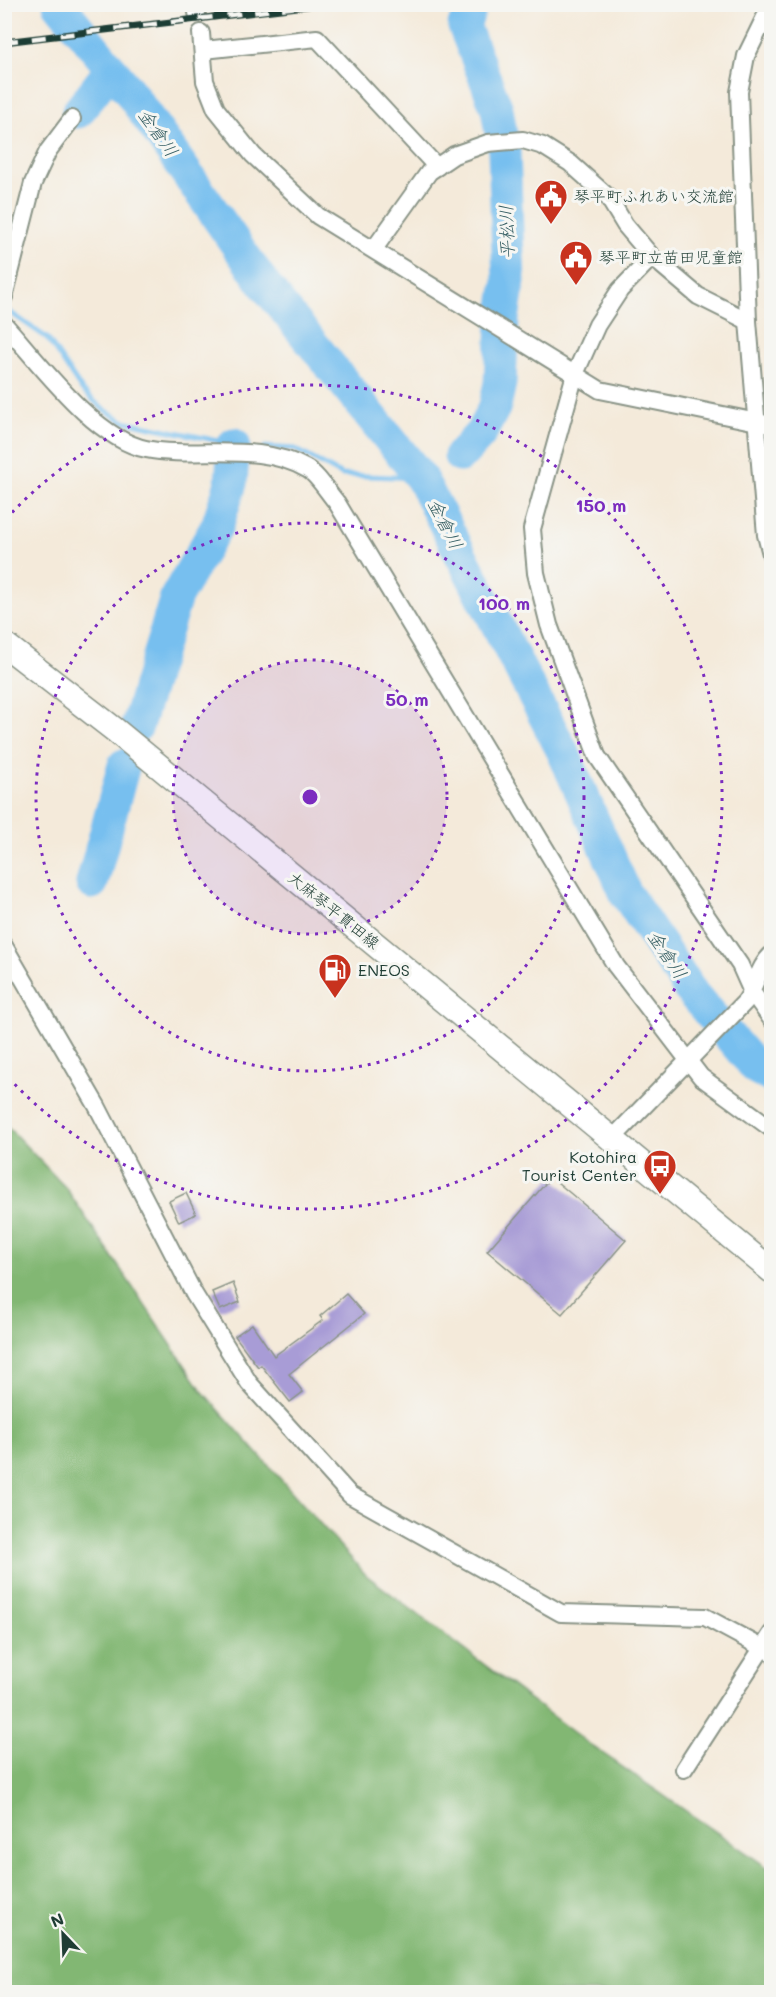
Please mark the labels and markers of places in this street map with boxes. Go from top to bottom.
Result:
public building icon: 琴平町ふれあい交流館 [533,178,569,225]
place label: 琴平町ふれあい交流館 [574,185,734,206]
public building icon: 琴平町立苗田児童館 [558,239,594,286]
place label: 琴平町立苗田児童館 [599,246,743,267]
centre of rings [300,787,320,807]
fuel station icon: ENEOS [317,952,353,999]
place label: ENEOS [358,959,410,980]
place label: Kotohira Tourist Center [522,1146,637,1185]
bus stop icon: Kotohira Tourist Center [642,1148,678,1195]

